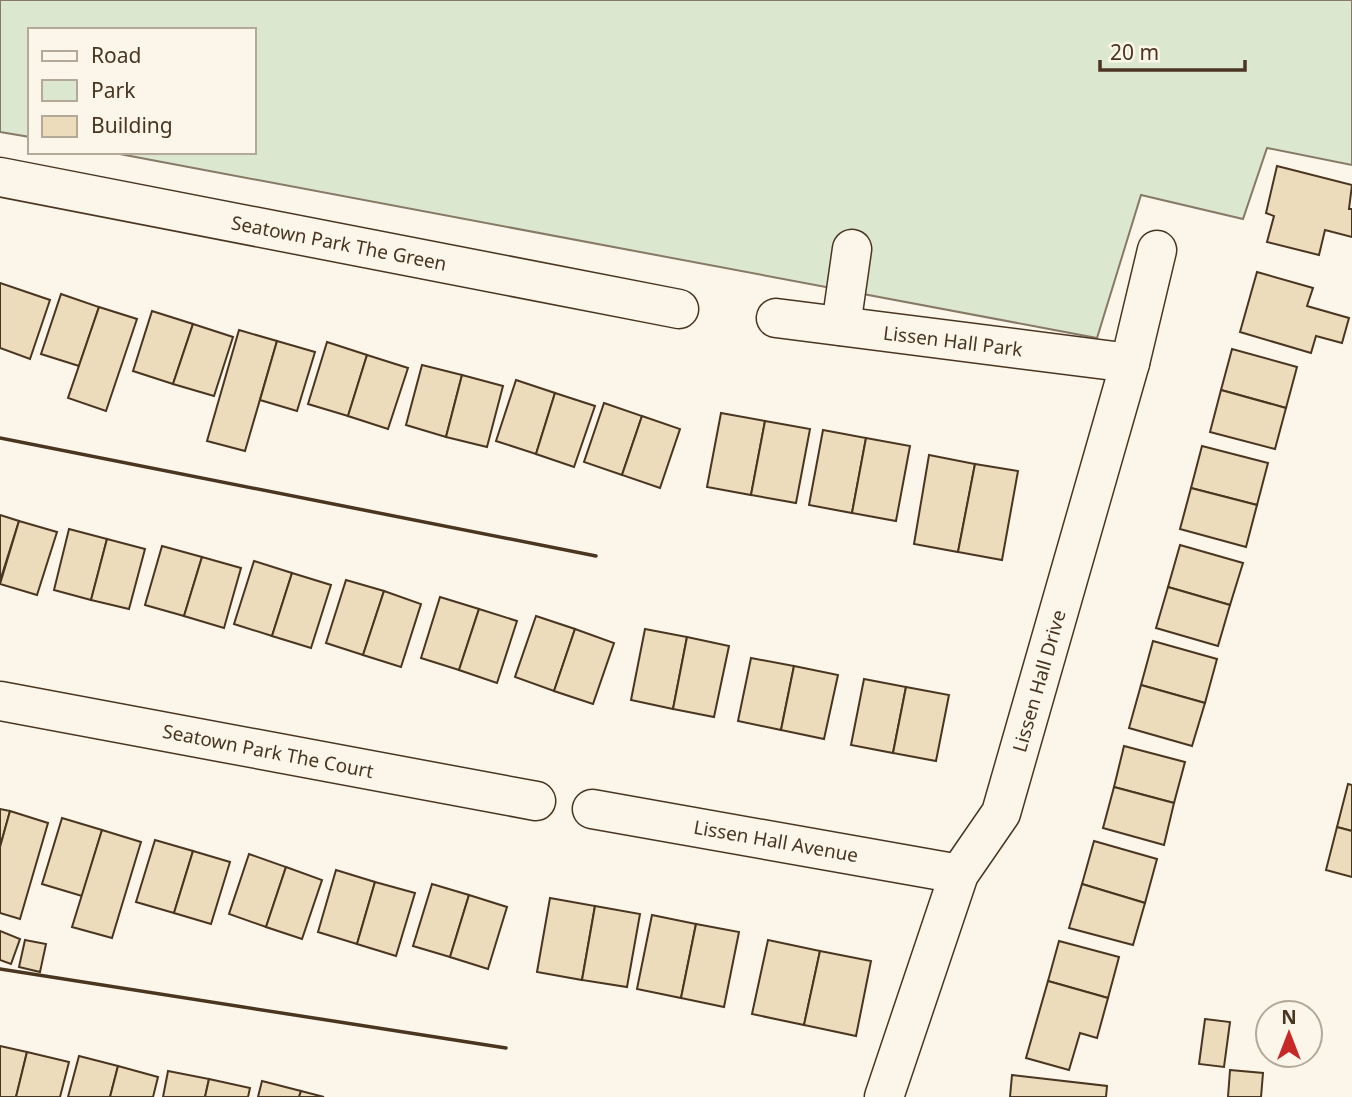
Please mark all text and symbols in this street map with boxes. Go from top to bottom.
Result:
legend [28,28,256,154]
scale bar [1100,28,1245,72]
text: 20 m [1110,38,1159,66]
text: Road [91,41,141,69]
text: Park [91,76,136,104]
text: Building [91,111,173,139]
street label: Seatown Park The Green [229,209,449,277]
street label: Lissen Hall Park [882,320,1024,362]
street label: Lissen Hall Drive [1006,607,1072,755]
street label: Seatown Park The Court [160,718,376,784]
street label: Lissen Hall Avenue [692,814,860,868]
north arrow [1254,999,1324,1069]
text: N [1281,1004,1297,1030]

